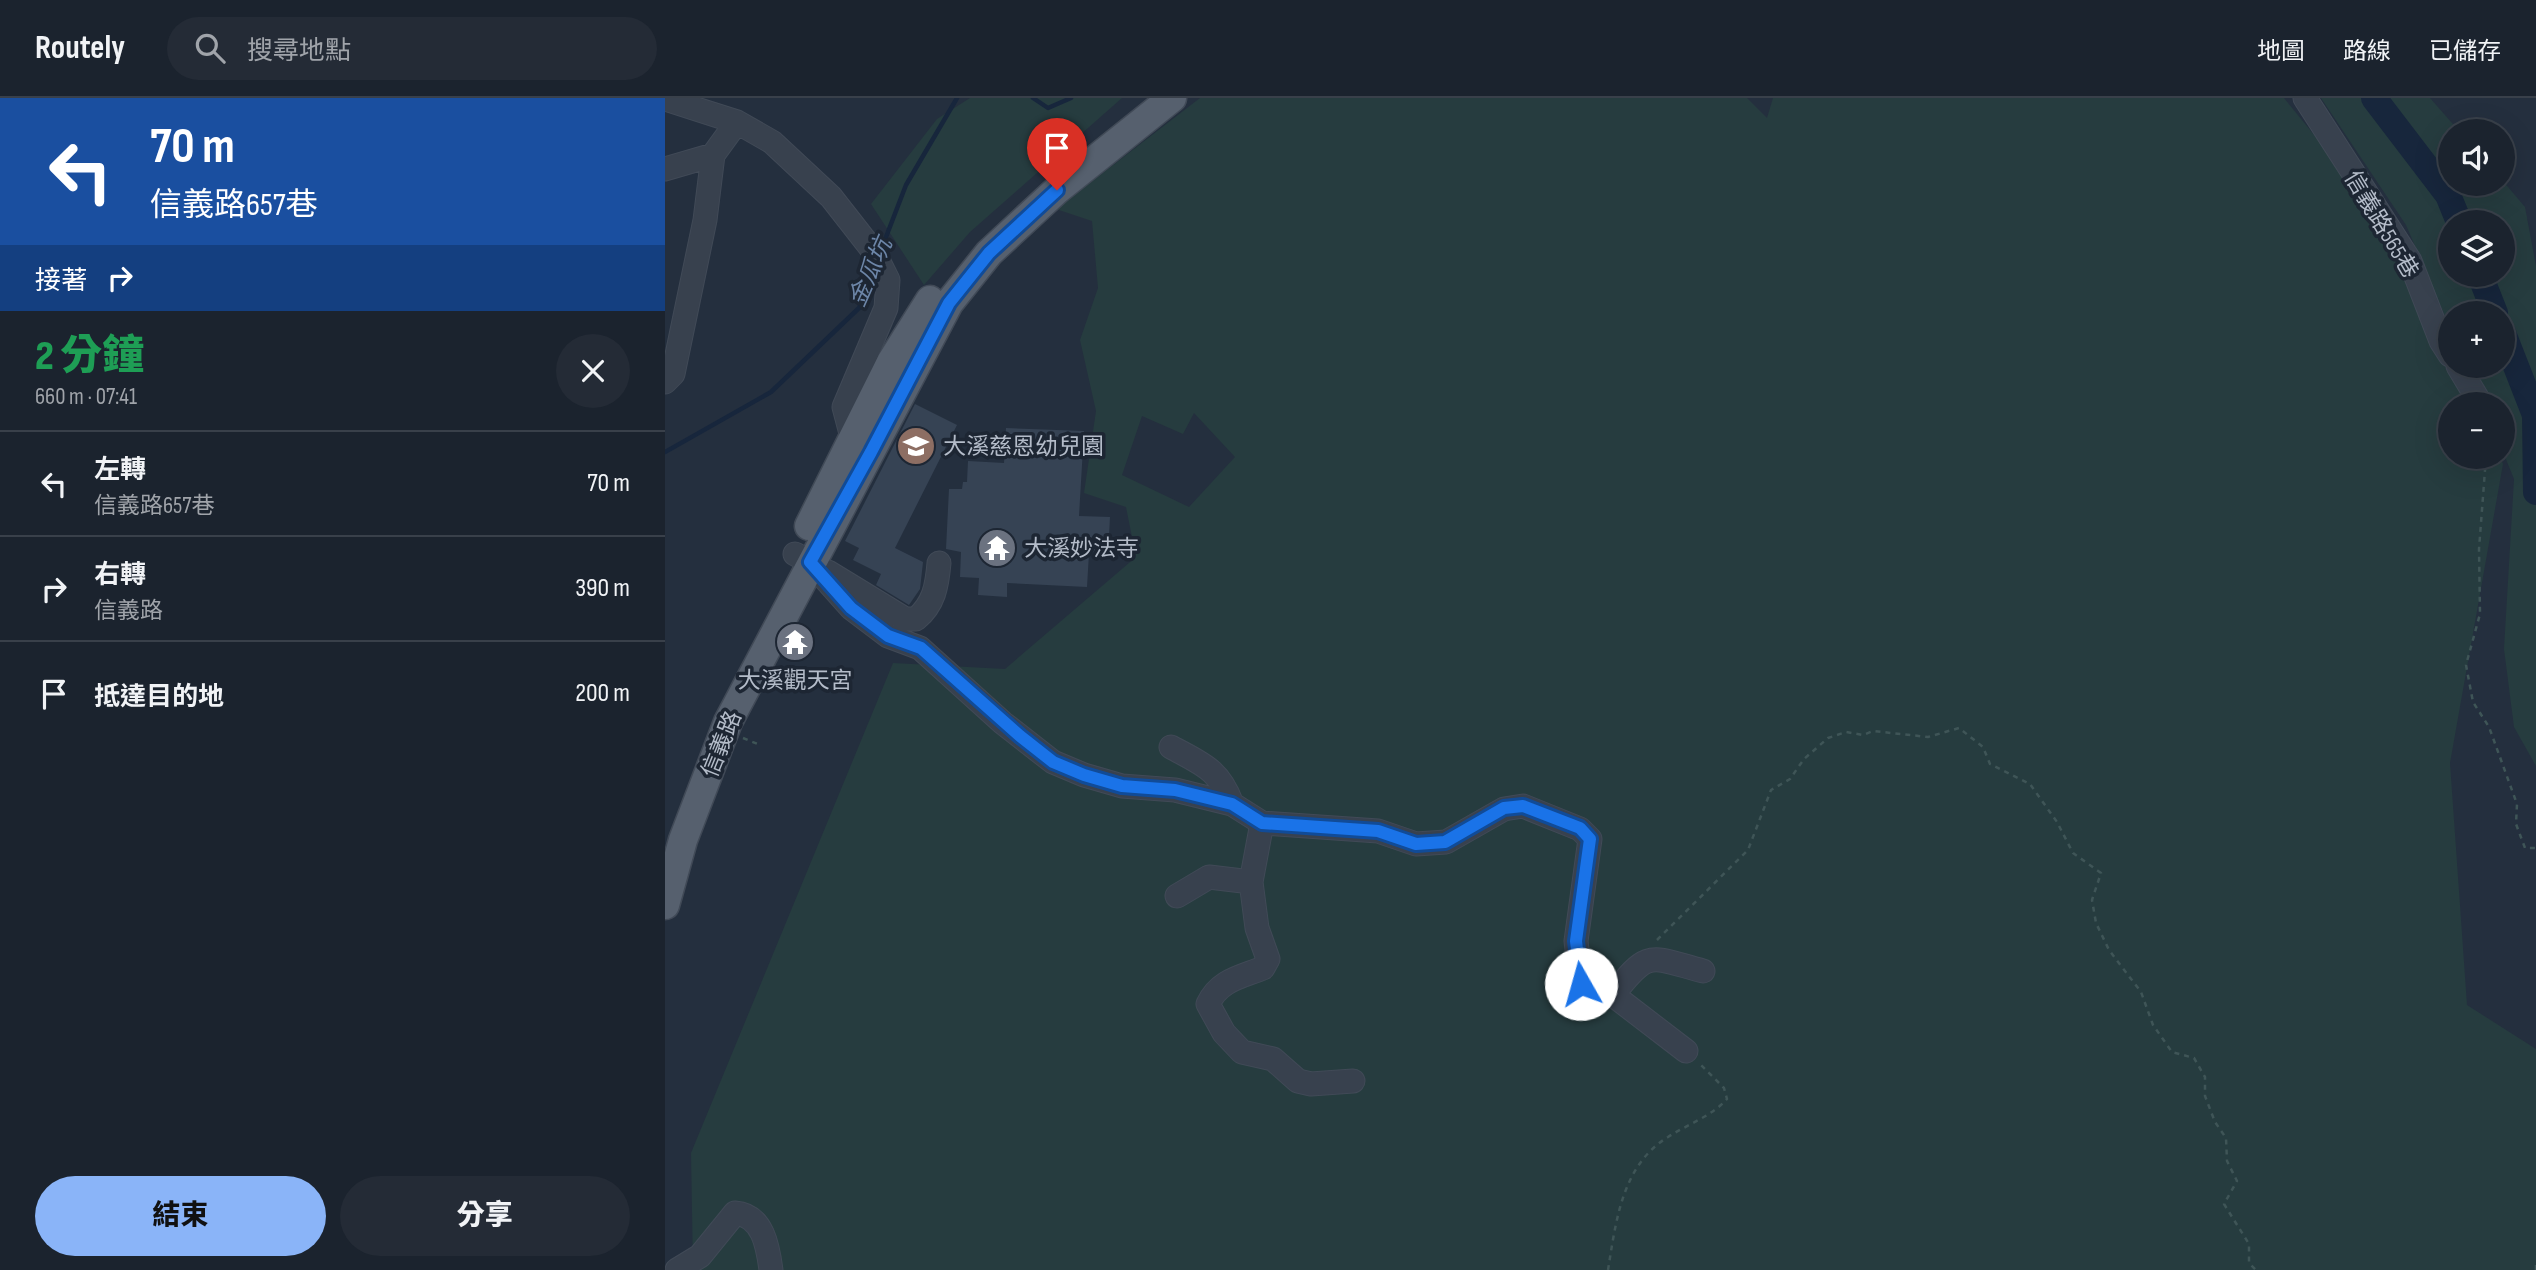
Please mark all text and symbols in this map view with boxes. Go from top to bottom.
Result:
search box [167,17,657,80]
text: Routely [35,28,125,68]
icon: search [191,29,229,67]
text: 搜尋地點 [247,36,351,67]
text: 地圖 [2257,37,2305,66]
text: 路線 [2343,37,2391,66]
text: 已儲存 [2429,37,2501,66]
text: 70 m [150,118,235,177]
pin [1027,118,1087,190]
map controls [2438,119,2515,469]
button: sound [2438,119,2515,196]
icon: left [35,126,126,217]
icon: arrive [1038,129,1076,167]
street label: 信義路565巷 [2338,166,2424,283]
text: 信義路657巷 [150,186,318,225]
button: layers [2438,210,2515,287]
water label: 金瓜坑 [843,231,900,311]
icon: right [101,259,139,297]
text: 接著 [35,266,87,297]
button: + [2438,301,2515,378]
text: 2 分鐘 [35,331,144,382]
button: close [556,334,630,408]
text: 660 m · 07:41 [35,383,137,411]
button: − [2438,392,2515,469]
school or university icon: 大溪慈恩幼兒園 [895,425,937,467]
place label: 大溪慈恩幼兒園 [943,433,1104,461]
text: 左轉 [94,455,146,486]
icon: left [35,465,73,503]
text: 70 m [587,468,630,499]
text: 信義路657巷 [94,492,214,520]
temple icon: 大溪妙法寺 [976,527,1018,569]
place label: 大溪妙法寺 [1024,535,1139,563]
text: 右轉 [94,560,146,591]
icon: right [35,570,73,608]
text: 390 m [575,573,630,604]
text: 信義路 [94,597,163,625]
temple icon: 大溪觀天宮 [774,621,816,663]
place label: 大溪觀天宮 [738,667,853,695]
icon: arrive [35,675,73,713]
text: 200 m [575,678,630,709]
text: 抵達目的地 [94,682,224,713]
street label: 信義路 [696,707,748,782]
position arrow [1544,947,1618,1021]
button: 結束 [35,1176,326,1256]
button: 分享 [340,1176,630,1256]

